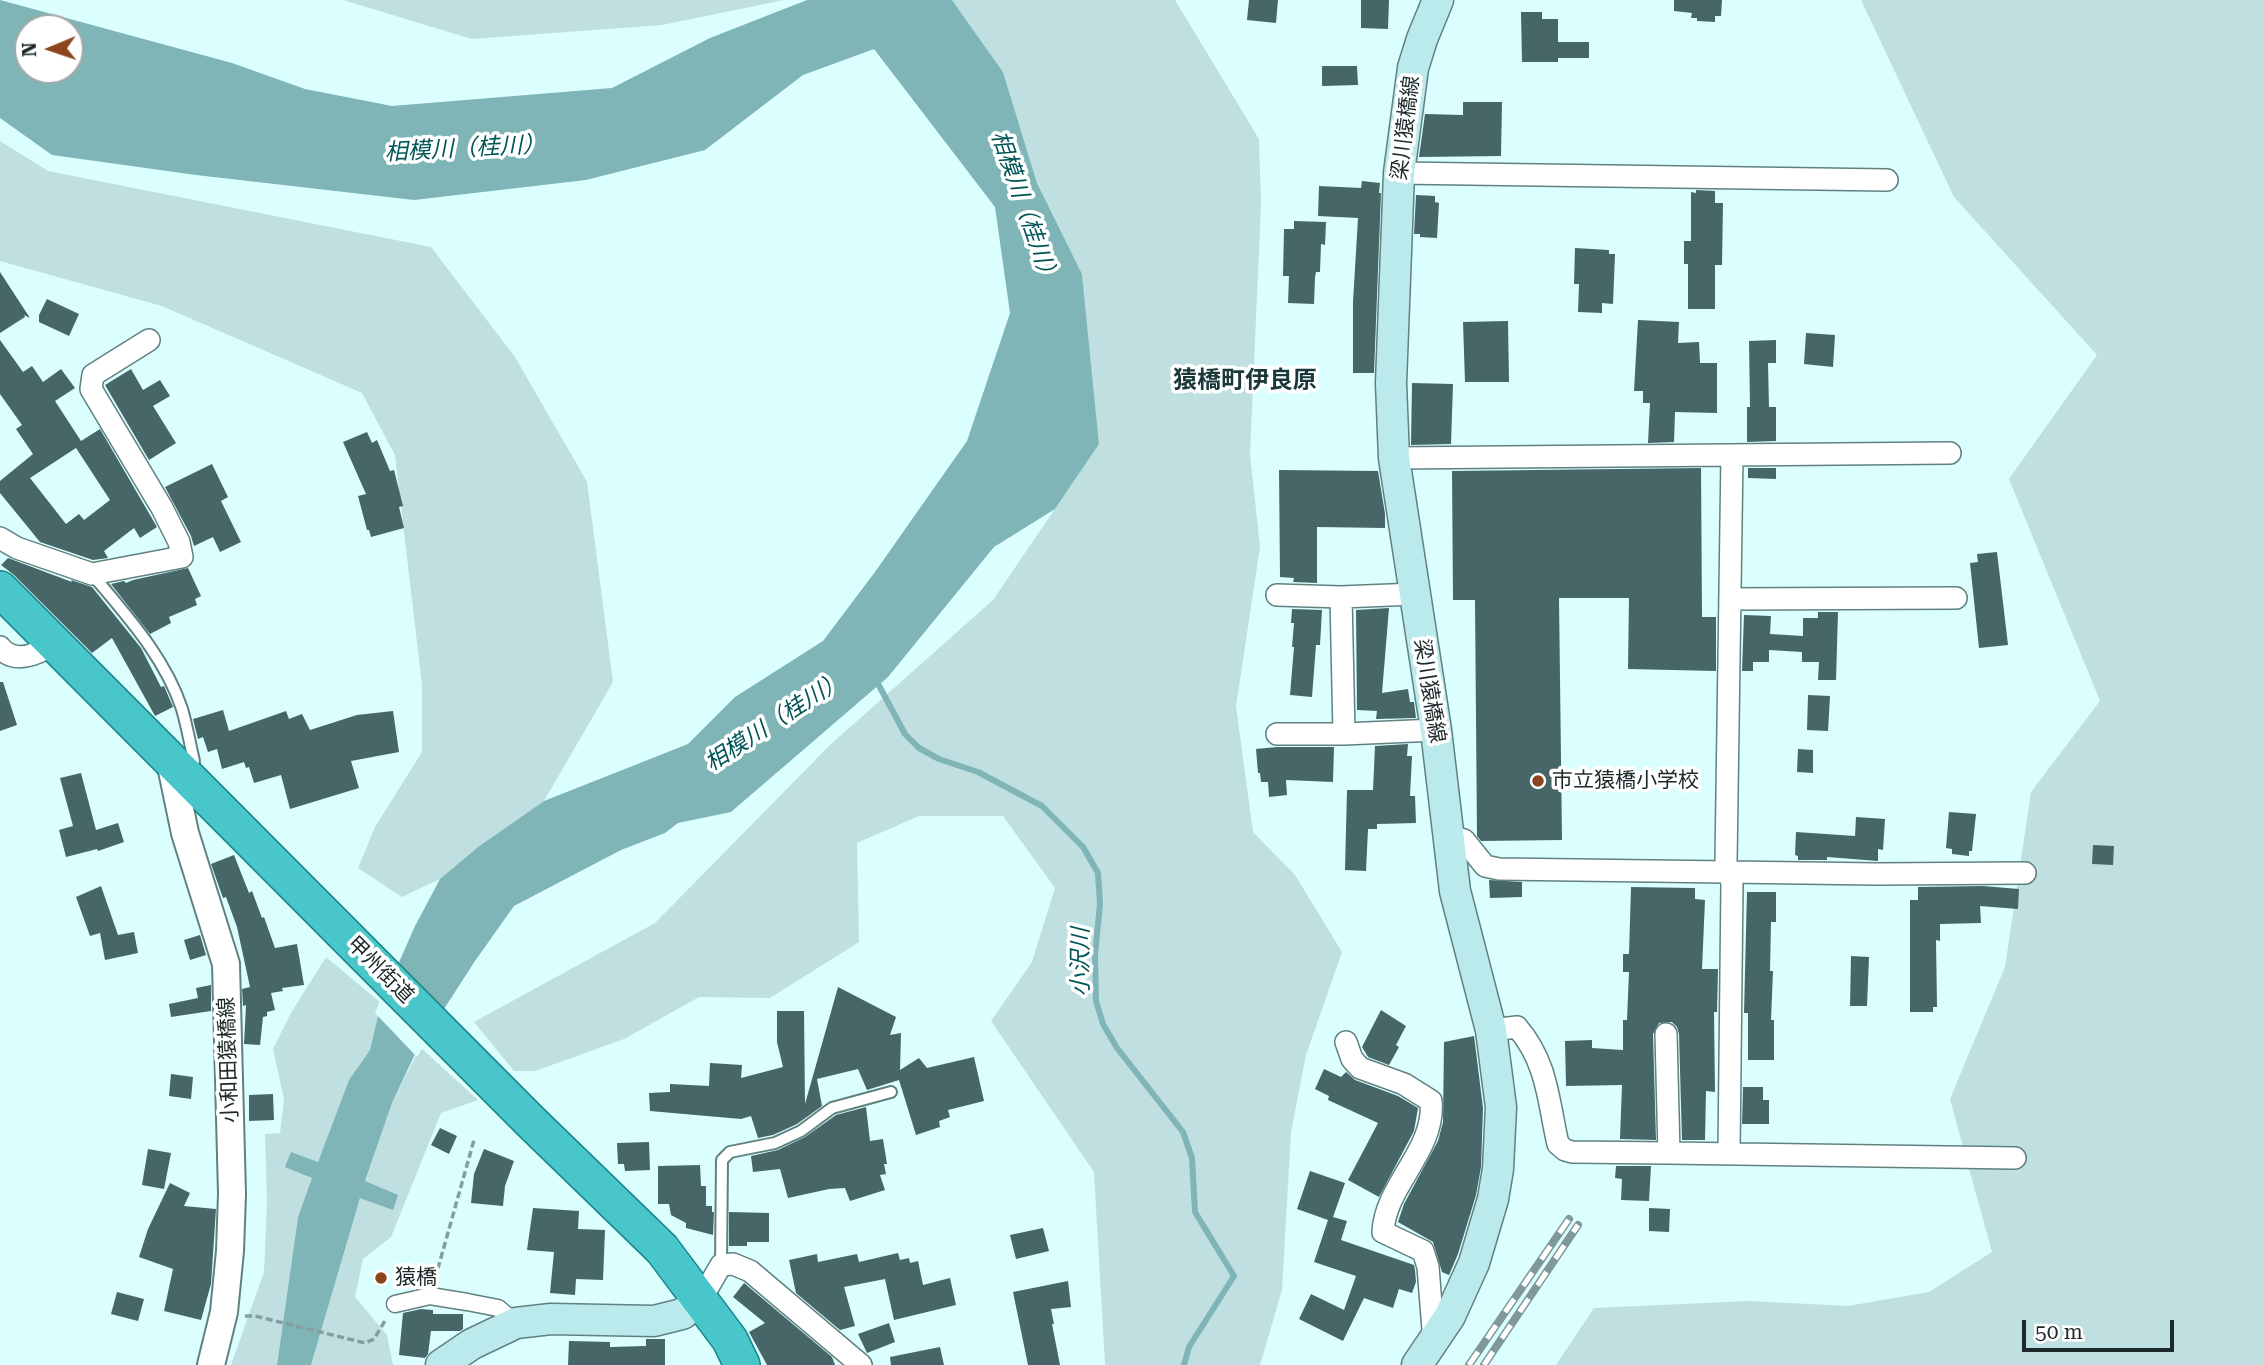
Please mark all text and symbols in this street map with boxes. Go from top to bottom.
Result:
north arrow [14,14,84,84]
text: N [18,42,41,57]
street label: 梁川猿橋線 [1387,74,1425,182]
water label: 相模川（桂川） [985,127,1063,289]
water label: 相模川（桂川） [384,131,546,167]
district label: 猿橋町伊良原 [1173,367,1317,395]
street label: 梁川猿橋線 [1408,637,1450,745]
water label: 相模川（桂川） [700,667,850,777]
place label: 市立猿橋小学校 [1552,768,1699,794]
marker: 市立猿橋小学校 [1530,773,1546,789]
water label: 小沢川 [1067,928,1095,996]
street label: 甲州街道 [341,931,419,1009]
street label: 小和田猿橋線 [214,997,244,1123]
place label: 猿橋 [395,1265,437,1291]
marker: 猿橋 [373,1270,389,1286]
scale bar [2026,1306,2178,1350]
text: 50 m [2035,1320,2083,1344]

